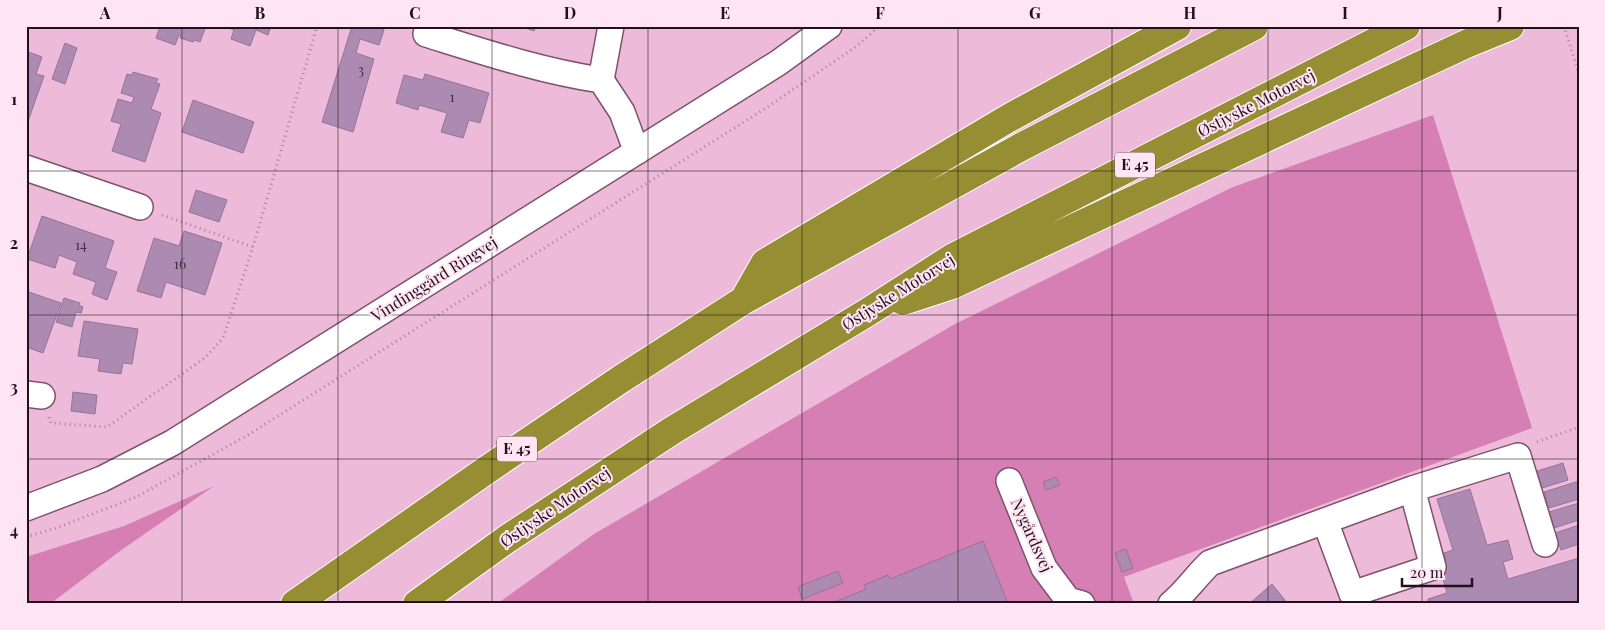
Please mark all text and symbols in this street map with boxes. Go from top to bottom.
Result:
text: A [99,2,111,23]
text: B [255,2,266,23]
text: C [409,2,421,23]
text: D [564,2,576,23]
text: E [720,2,730,23]
text: F [875,2,885,23]
text: G [1029,2,1041,23]
text: H [1184,2,1197,23]
text: I [1342,2,1348,23]
text: J [1496,2,1503,23]
house number: 3 [358,60,364,79]
street label: Østjyske Motorvej [1194,64,1318,141]
house number: 1 [449,87,455,106]
text: 1 [11,88,17,109]
road number: E 45 [1115,152,1155,178]
street label: Vindinggård Ringvej [366,231,501,326]
text: 2 [10,232,18,253]
house number: 14 [75,235,87,254]
street label: Østjyske Motorvej [837,248,958,335]
house number: 16 [174,254,186,273]
text: 3 [10,376,18,397]
road number: E 45 [497,436,537,462]
street label: Østjyske Motorvej [495,462,614,551]
street label: Nygårdsvej [1007,495,1058,575]
text: 4 [10,519,18,540]
scale bar [1402,555,1472,587]
text: 20 m [1410,562,1444,582]

